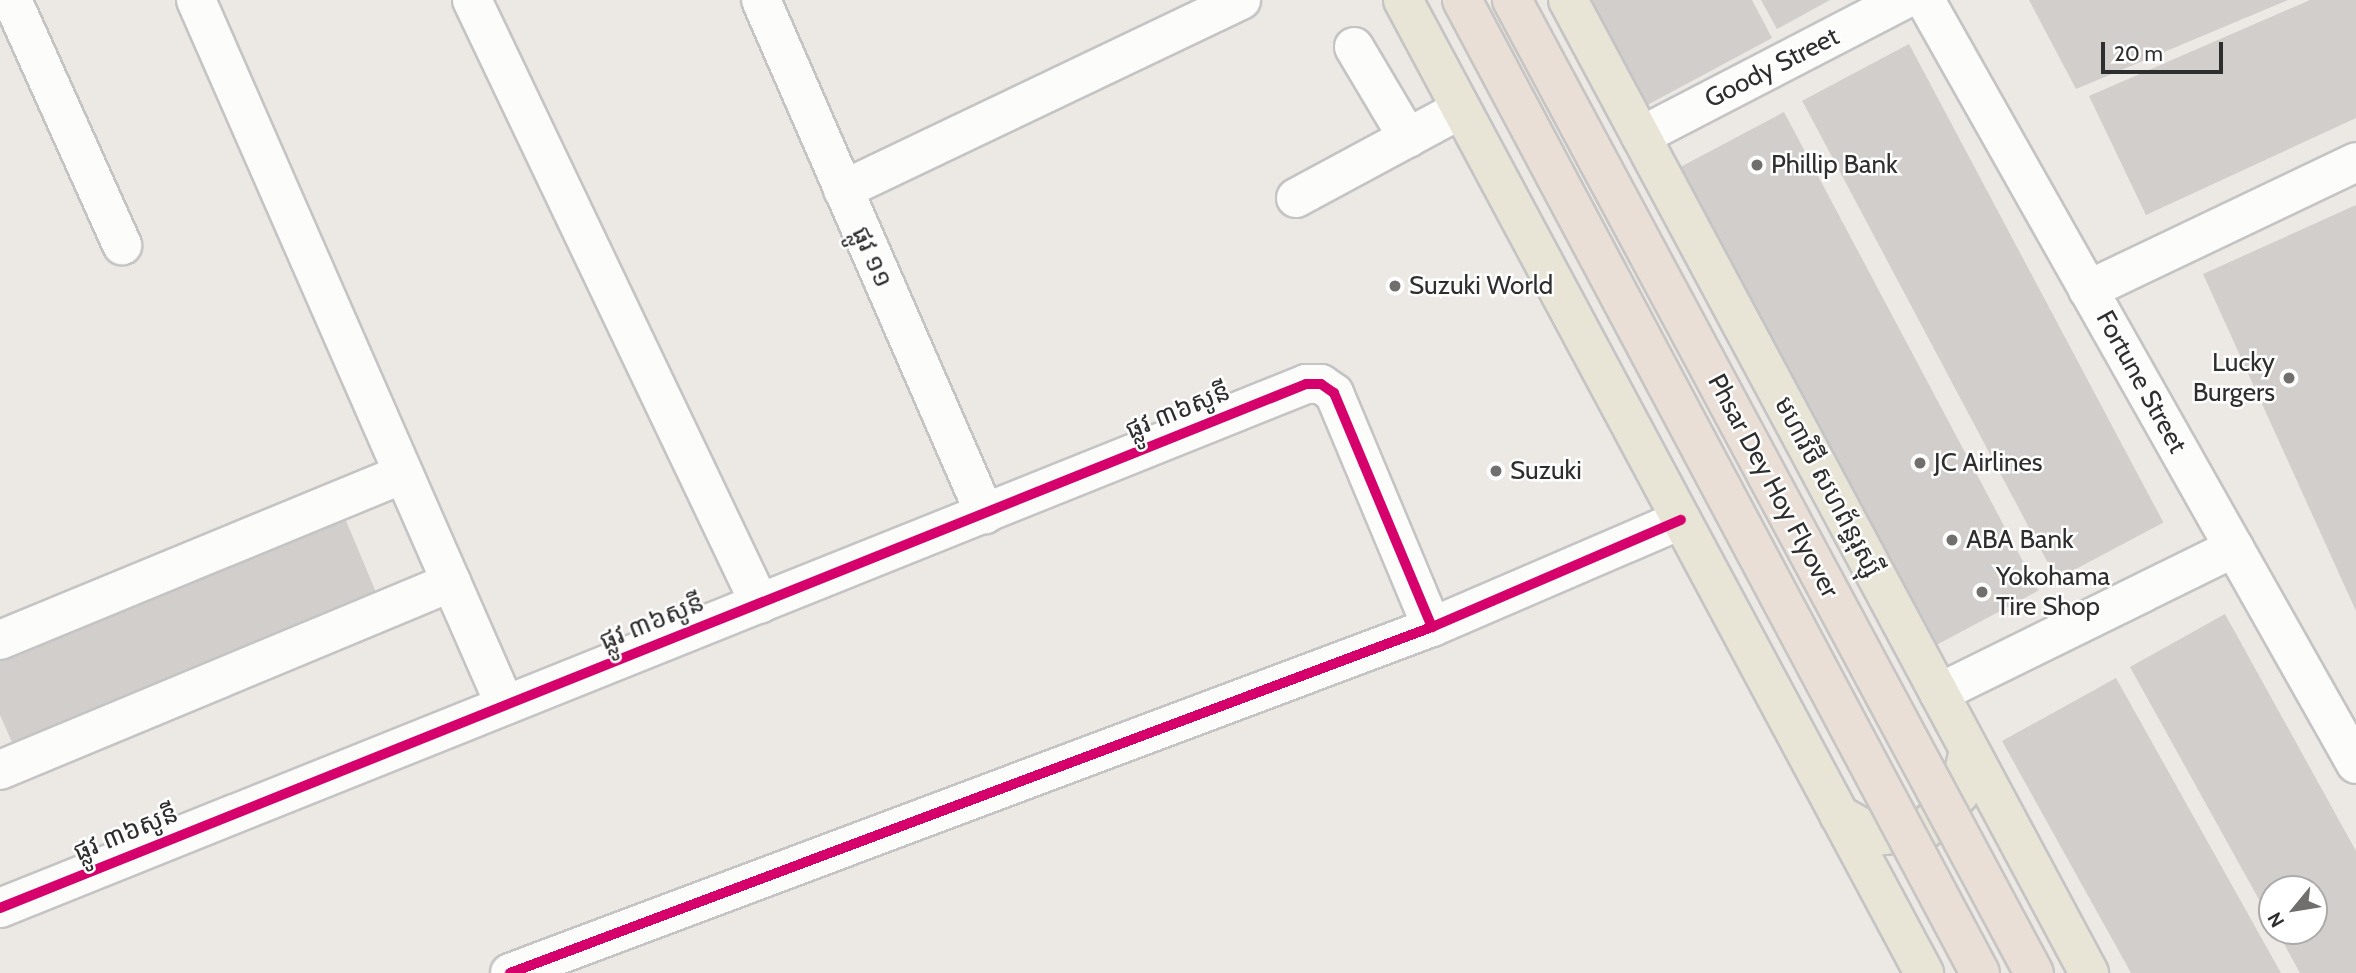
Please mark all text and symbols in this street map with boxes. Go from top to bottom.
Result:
street label: Goody Street [1700,21,1844,115]
scale bar [2104,28,2226,72]
text: 20 m [2114,41,2163,66]
place label: Phillip Bank [1771,149,1898,181]
marker: Phillip Bank [1749,157,1765,173]
street label: ផ្លូវ ១១ [845,221,899,293]
place label: Suzuki World [1409,270,1553,302]
marker: Suzuki World [1387,278,1403,294]
street label: Fortune Street [2089,305,2193,459]
place label: Lucky Burgers [2193,347,2275,408]
street label: Phsar Dey Hoy Flyover [1701,369,1845,603]
marker: Lucky Burgers [2281,370,2297,386]
street label: ផ្លូវ ៣៦សូនី [1121,376,1235,446]
street label: មហាវិថី សហព័ន្ធរុស្ស៊ី [1767,392,1889,582]
place label: JC Airlines [1934,447,2042,479]
place label: Suzuki [1510,455,1582,487]
marker: JC Airlines [1912,455,1928,471]
marker: Suzuki [1488,463,1504,479]
place label: ABA Bank [1966,524,2074,556]
marker: ABA Bank [1944,532,1960,548]
place label: Yokohama Tire Shop [1996,561,2110,622]
marker: Yokohama Tire Shop [1974,584,1990,600]
street label: ផ្លូវ ៣៦សូនី [595,587,709,657]
street label: ផ្លូវ ៣៦សូនី [69,798,183,868]
north arrow [2258,875,2328,945]
text: N [2263,908,2289,931]

